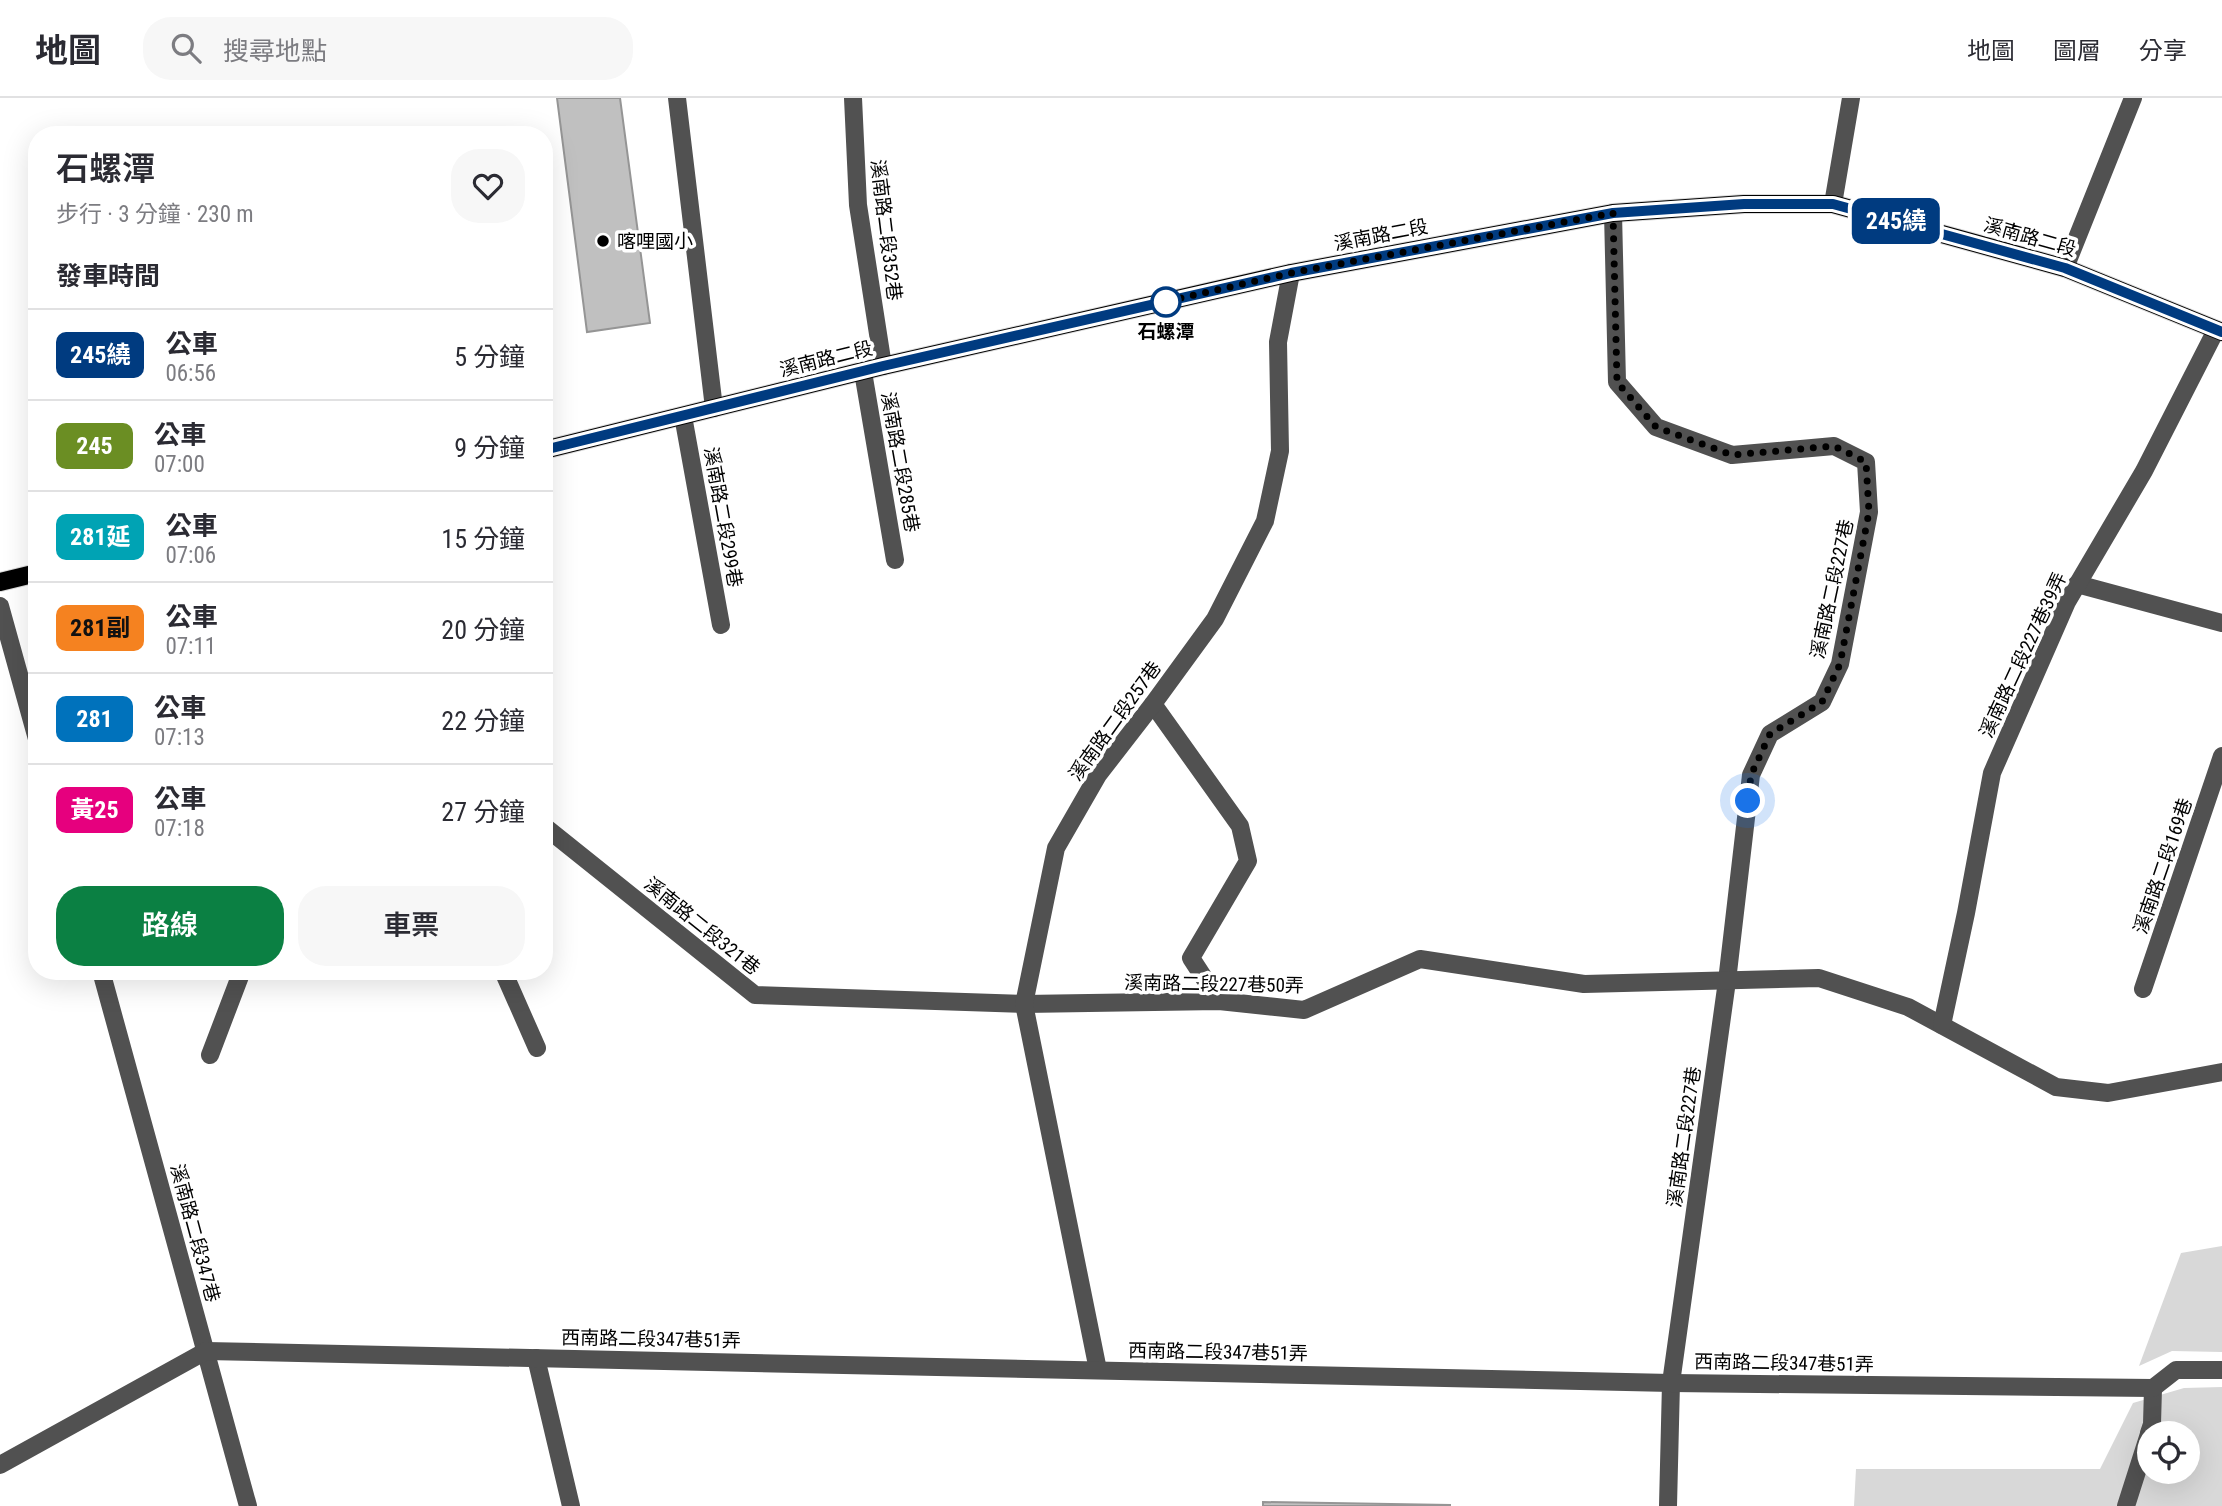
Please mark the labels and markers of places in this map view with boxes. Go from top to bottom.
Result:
place label: 喀哩國小 [617,230,693,253]
marker: 喀哩國小 [595,233,611,249]
marker: 石螺潭 [1151,287,1181,317]
place label: 石螺潭 [1137,320,1195,343]

